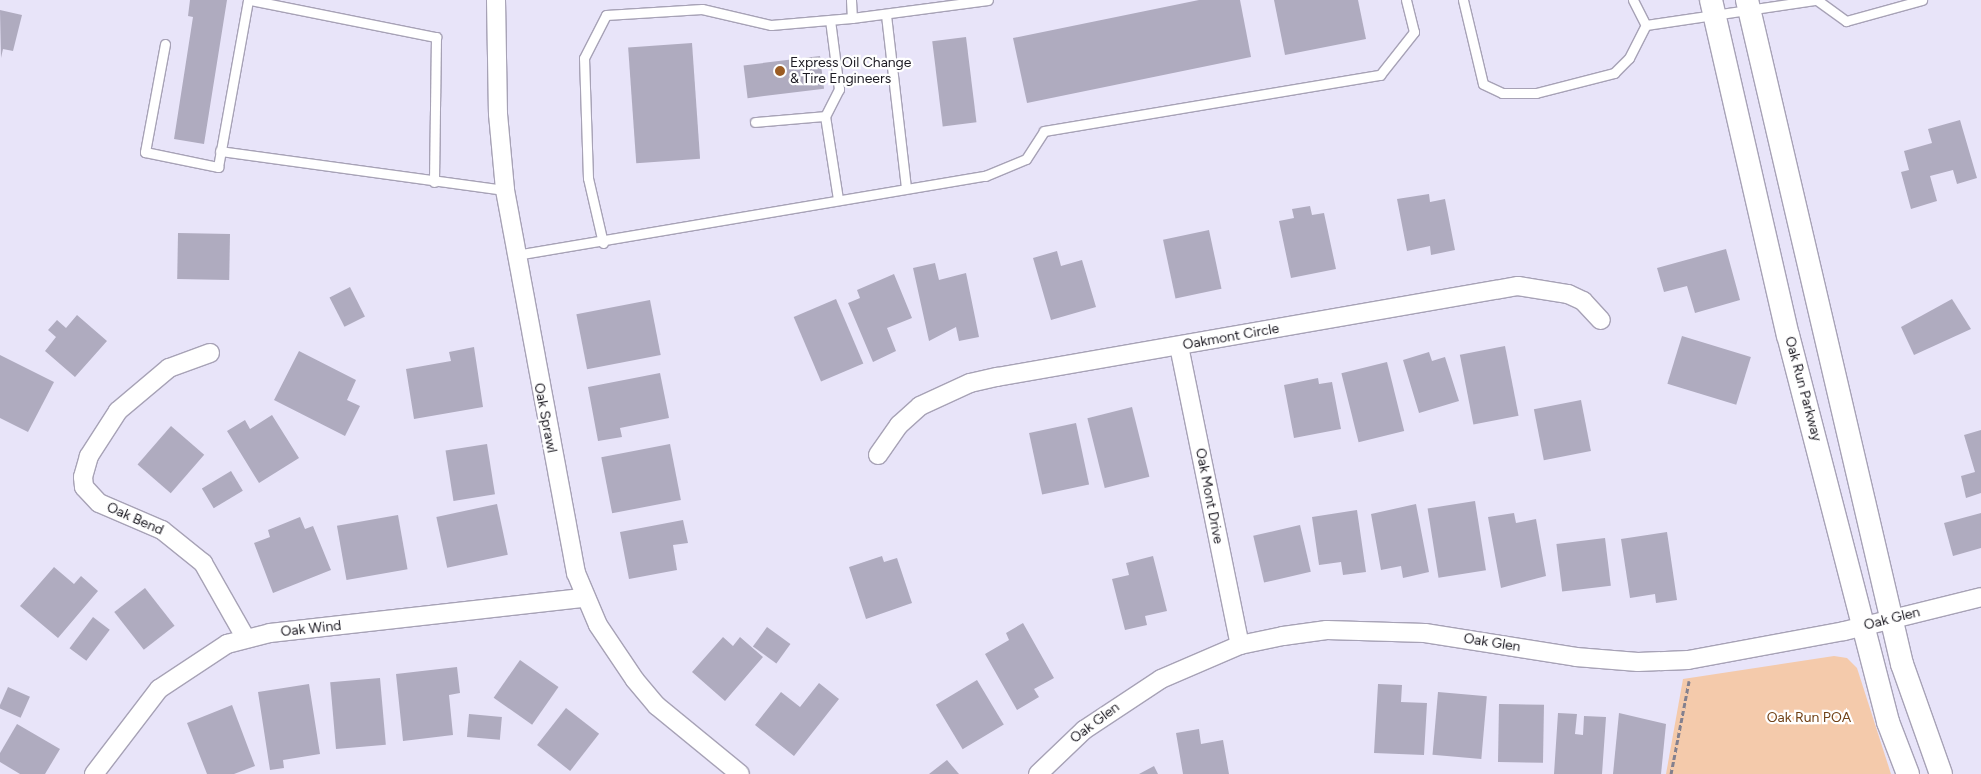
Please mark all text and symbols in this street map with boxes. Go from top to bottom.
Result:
place label: Express Oil Change & Tire Engineers [790,55,911,88]
marker: Express Oil Change & Tire Engineers [774,65,786,77]
street label: Oakmont Circle [1181,320,1281,354]
street label: Oak Run Parkway [1781,335,1825,443]
street label: Oak Sprawl [530,382,560,454]
street label: Oak Mont Drive [1191,447,1227,545]
street label: Oak Bend [104,499,166,539]
street label: Oak Glen [1862,604,1922,634]
street label: Oak Wind [280,617,342,641]
street label: Oak Glen [1462,630,1522,656]
street label: Oak Glen [1067,699,1123,747]
park label: Oak Run POA [1767,710,1851,726]

